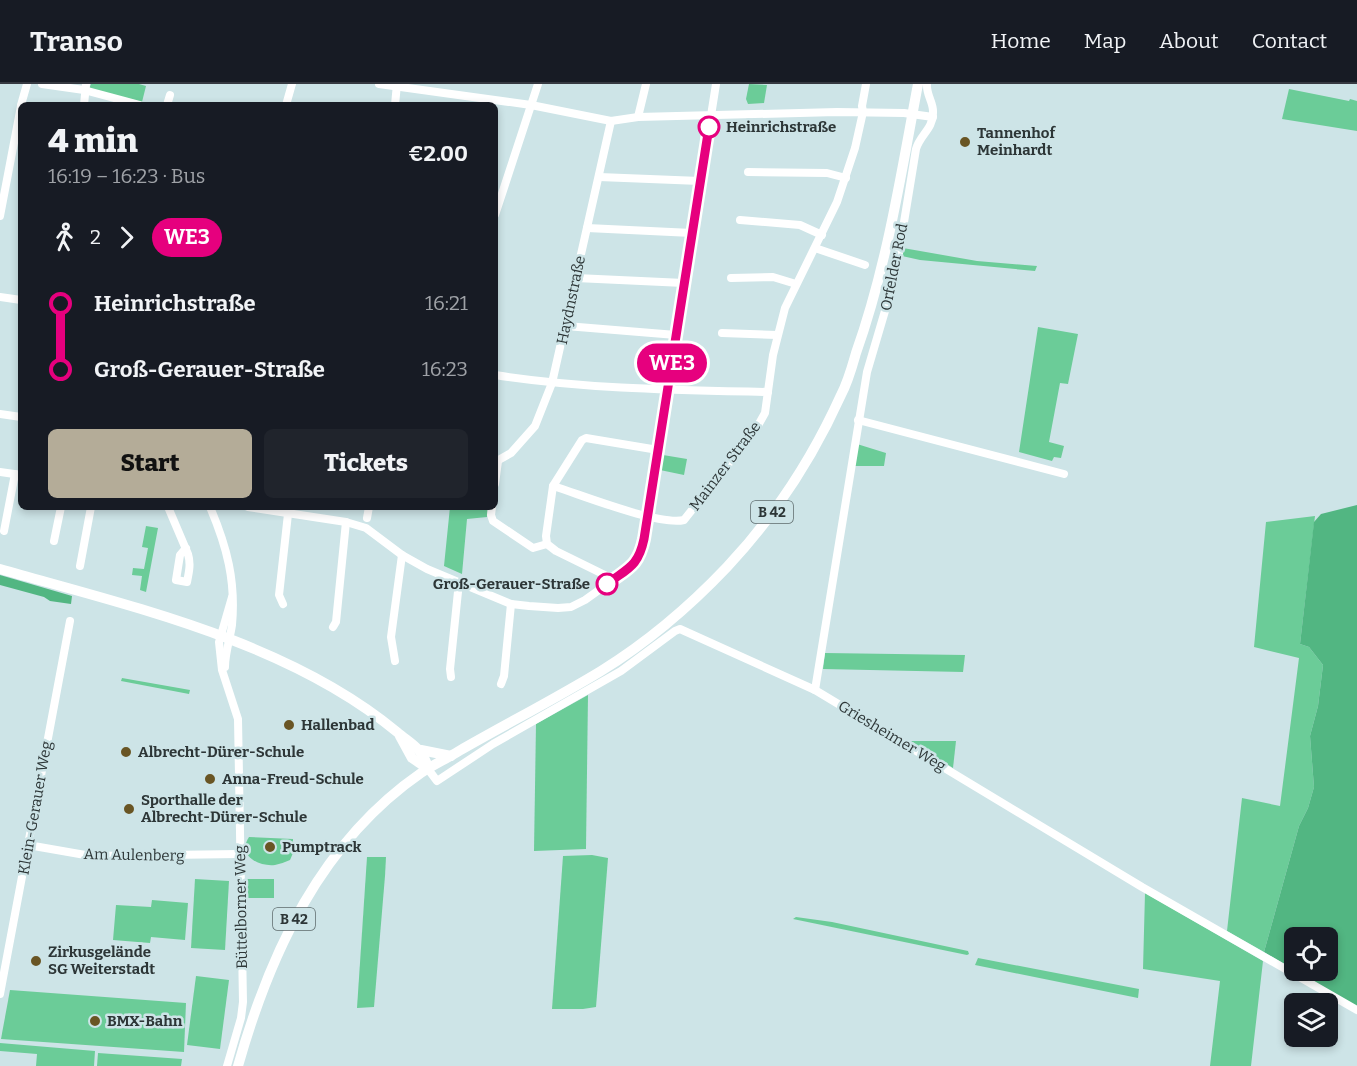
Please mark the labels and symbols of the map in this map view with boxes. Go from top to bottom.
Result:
marker: Heinrichstraße [698,116,720,138]
place label: Heinrichstraße [726,118,836,136]
place label: Tannenhof Meinhardt [977,124,1056,159]
marker: Tannenhof Meinhardt [958,135,972,149]
street label: Orfelder Rod [877,222,911,312]
street label: Haydnstraße [553,254,589,346]
line badge: WE3 [638,344,706,382]
street label: Mainzer Straße [686,418,764,514]
road number: B 42 [751,501,793,523]
marker: Groß-Gerauer-Straße [596,573,618,595]
place label: Groß-Gerauer-Straße [433,575,590,593]
street label: Griesheimer Weg [835,697,949,775]
place label: Hallenbad [301,716,375,734]
marker: Hallenbad [282,718,296,732]
street label: Klein-Gerauer Weg [14,740,56,876]
place label: Albrecht-Dürer-Schule [138,743,304,761]
marker: Albrecht-Dürer-Schule [119,745,133,759]
place label: Anna-Freud-Schule [222,770,364,788]
marker: Anna-Freud-Schule [203,772,217,786]
place label: Sporthalle der Albrecht-Dürer-Schule [141,791,307,826]
marker: Sporthalle der Albrecht-Dürer-Schule [122,802,136,816]
place label: Pumptrack [282,838,362,856]
marker: Pumptrack [263,840,277,854]
street label: Am Aulenberg [83,845,185,865]
street label: Büttelborner Weg [231,845,251,969]
road number: B 42 [273,908,315,930]
place label: Zirkusgelände SG Weiterstadt [48,943,155,978]
marker: Zirkusgelände SG Weiterstadt [29,954,43,968]
place label: BMX-Bahn [107,1012,183,1030]
marker: BMX-Bahn [88,1014,102,1028]

